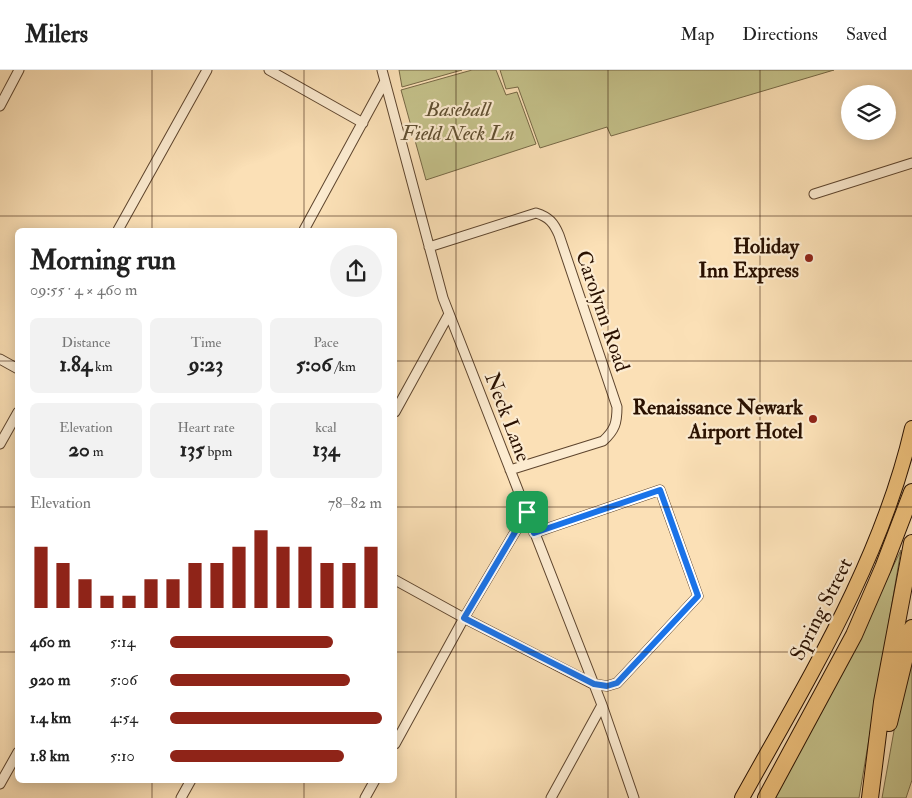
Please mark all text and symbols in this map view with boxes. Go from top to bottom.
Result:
text: Milers [25,19,88,50]
text: Map [681,23,714,46]
text: Directions [742,23,818,46]
text: Saved [846,23,887,46]
map controls [841,85,896,140]
button: layers [841,85,896,140]
park label: Baseball Field Neck Ln [400,96,515,147]
place label: Holiday Inn Express [699,233,800,284]
text: Morning run [30,243,176,278]
button: share [330,245,382,297]
street label: Carolynn Road [569,247,636,376]
marker: Holiday Inn Express [803,252,815,264]
text: 09:55 · 4 × 460 m [30,280,137,300]
text: Distance [62,334,110,351]
text: Time [191,334,221,351]
text: Pace [313,334,339,351]
text: 1.84 [59,351,92,378]
text: 9:23 [189,351,223,378]
text: 5:06 [296,351,332,378]
text: km [92,358,113,375]
text: /km [332,358,356,375]
street label: Neck Lane [478,369,537,466]
place label: Renaissance Newark Airport Hotel [632,394,804,445]
marker: Renaissance Newark Airport Hotel [807,413,819,425]
text: Elevation [59,419,113,436]
text: Heart rate [178,419,235,436]
text: kcal [315,419,337,436]
text: 20 [68,436,90,463]
text: 135 [180,436,205,463]
text: 134 [313,436,339,463]
text: m [90,443,104,460]
text: bpm [205,443,232,460]
pin [506,491,548,533]
text: Elevation [30,493,91,513]
text: 78–82 m [328,493,382,513]
icon: arrive [513,498,541,526]
street label: Spring Street [784,553,859,665]
text: 460 m [30,632,71,652]
text: 5:14 [110,632,135,652]
text: 920 m [30,670,70,690]
text: 5:06 [110,670,137,690]
text: 1.4 km [30,708,71,728]
text: 4:54 [110,708,138,728]
text: 1.8 km [30,746,70,766]
text: 5:10 [110,746,135,766]

